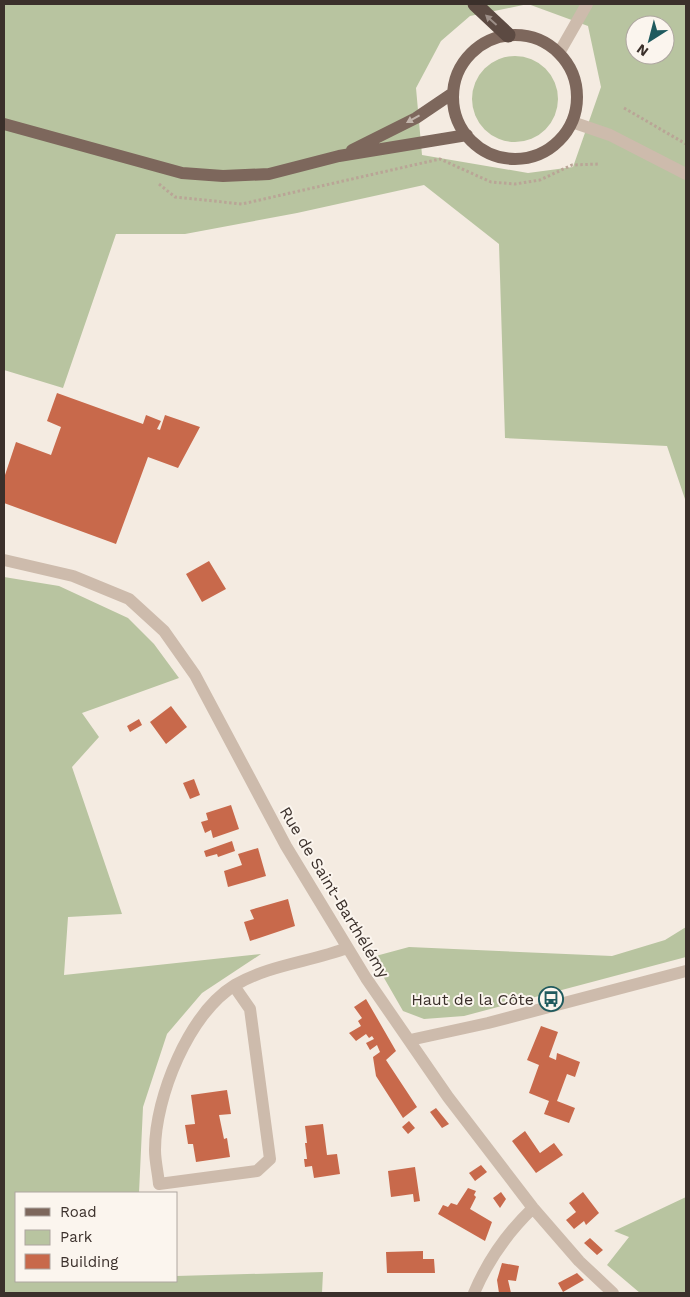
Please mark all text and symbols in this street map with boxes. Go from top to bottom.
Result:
one-way arrow [485,14,497,26]
north arrow [625,15,675,65]
text: N [633,41,651,60]
one-way arrow [406,115,419,124]
street label: Rue de Saint-Barthélémy [276,803,394,982]
bus stop icon: Haut de la Côte [538,986,564,1012]
place label: Haut de la Côte [411,990,534,1009]
legend [15,1192,178,1282]
text: Road [60,1203,97,1221]
text: Park [60,1228,93,1246]
text: Building [60,1253,118,1271]

